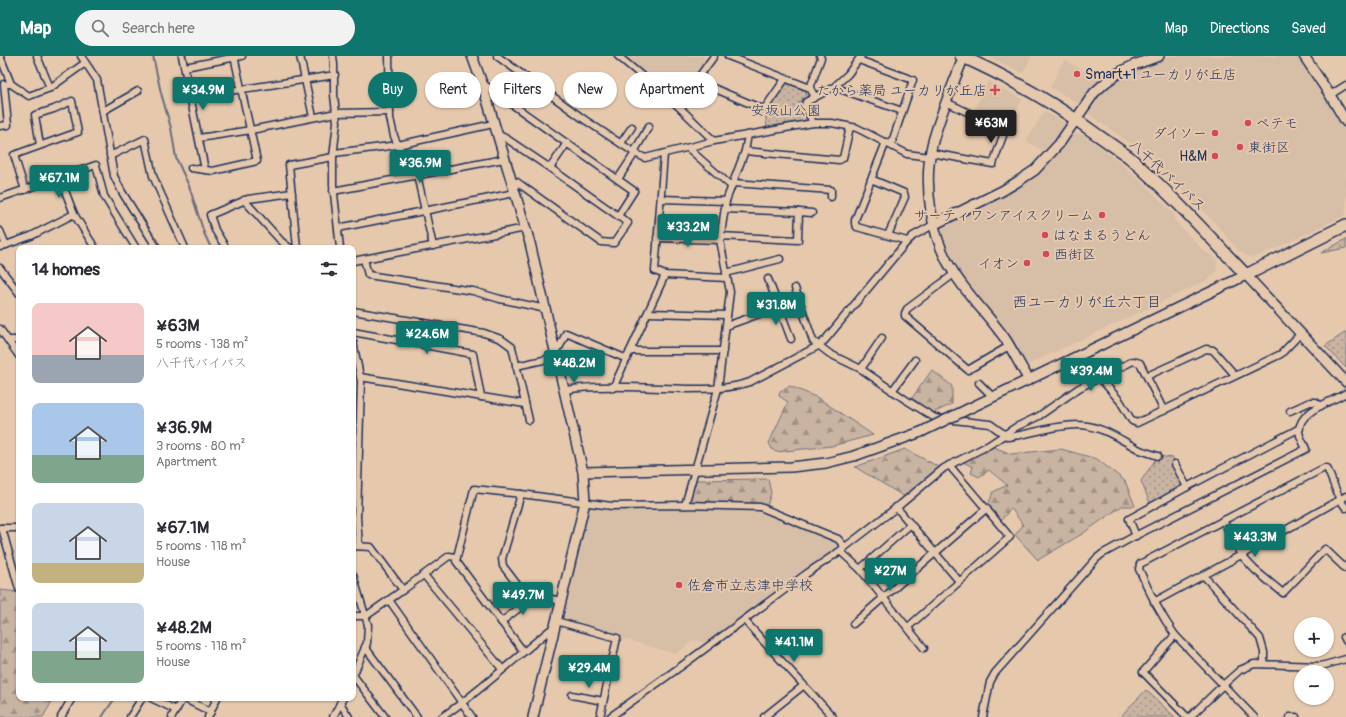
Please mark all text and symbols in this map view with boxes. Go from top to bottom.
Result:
search box [75,10,355,46]
text: Map [20,16,51,40]
icon: search [89,17,111,39]
text: Search here [121,19,195,38]
text: Map [1165,20,1188,37]
text: Directions [1210,20,1269,37]
text: Saved [1291,20,1326,37]
place label: Smart+1 ユーカリが丘店 [1085,66,1237,83]
marker: Smart+1 ユーカリが丘店 [1072,69,1082,79]
chip: Buy [368,72,417,108]
chip: Rent [425,72,481,108]
chip: Filters [489,72,555,108]
chip: New [563,72,617,108]
chip: Apartment [625,72,718,108]
pin: ¥34.9M [170,77,236,111]
text: ¥34.9M [182,82,224,98]
place label: たから薬局 ユーカリが丘店 [817,82,987,99]
marker: たから薬局 ユーカリが丘店 [990,85,1000,95]
park label: 安坂山公園 [751,102,821,119]
pin: ¥63M [967,110,1015,144]
text: ¥63M [974,115,1008,131]
place label: ペテモ [1256,115,1298,132]
marker: ペテモ [1243,118,1253,128]
place label: ダイソー [1152,125,1207,142]
marker: ダイソー [1210,128,1220,138]
street label: 八千代バイパス [1126,136,1209,215]
place label: 東街区 [1248,139,1290,156]
marker: 東街区 [1235,142,1245,152]
place label: H&M [1179,148,1207,165]
pin: ¥36.9M [387,150,453,184]
marker: H&M [1210,151,1220,161]
text: ¥36.9M [399,155,441,171]
pin: ¥67.1M [26,165,92,199]
text: ¥67.1M [39,170,79,186]
place label: サーティワンアイスクリーム [914,207,1094,224]
marker: サーティワンアイスクリーム [1097,210,1107,220]
pin: ¥33.2M [655,214,721,248]
text: ¥33.2M [666,219,710,235]
place label: はなまるうどん [1053,227,1151,244]
marker: はなまるうどん [1040,230,1050,240]
place label: 西街区 [1054,246,1096,263]
marker: 西街区 [1041,249,1051,259]
place label: イオン [978,255,1019,272]
icon: filters [318,258,340,280]
marker: イオン [1022,258,1032,268]
text: 14 homes [32,259,100,280]
pin: ¥31.8M [743,292,809,326]
district label: 西ユーカリが丘六丁目 [1012,293,1162,312]
text: ¥31.8M [756,297,796,313]
text: ¥63M [156,315,199,336]
icon: home [64,319,112,367]
pin: ¥24.6M [394,321,460,355]
text: ¥24.6M [405,326,449,342]
text: 5 rooms · 138 m² [156,336,249,352]
pin: ¥48.2M [541,350,607,384]
text: 八千代バイパス [156,355,247,371]
text: ¥48.2M [553,355,595,371]
pin: ¥39.4M [1058,358,1124,392]
text: ¥39.4M [1070,363,1112,379]
text: ¥36.9M [156,417,212,438]
icon: home [64,419,112,467]
text: 3 rooms · 80 m² [156,438,245,454]
text: Apartment [156,454,217,470]
text: ¥67.1M [156,517,209,538]
icon: home [64,519,112,567]
pin: ¥43.3M [1222,524,1288,558]
text: ¥43.3M [1233,529,1277,545]
text: 5 rooms · 118 m² [156,538,246,554]
text: House [156,554,190,570]
pin: ¥27M [866,558,914,592]
text: ¥27M [874,563,906,579]
place label: 佐倉市立志津中学校 [687,577,813,594]
marker: 佐倉市立志津中学校 [674,580,684,590]
pin: ¥49.7M [490,582,556,616]
text: ¥49.7M [502,587,544,603]
text: ¥48.2M [156,617,212,638]
map controls [1294,617,1334,705]
button: + [1294,617,1334,657]
icon: home [64,619,112,667]
pin: ¥41.1M [761,629,827,663]
text: ¥41.1M [775,634,813,650]
text: 5 rooms · 118 m² [156,638,246,654]
text: House [156,654,190,670]
pin: ¥29.4M [556,655,622,689]
text: ¥29.4M [568,660,610,676]
button: − [1294,665,1334,705]

